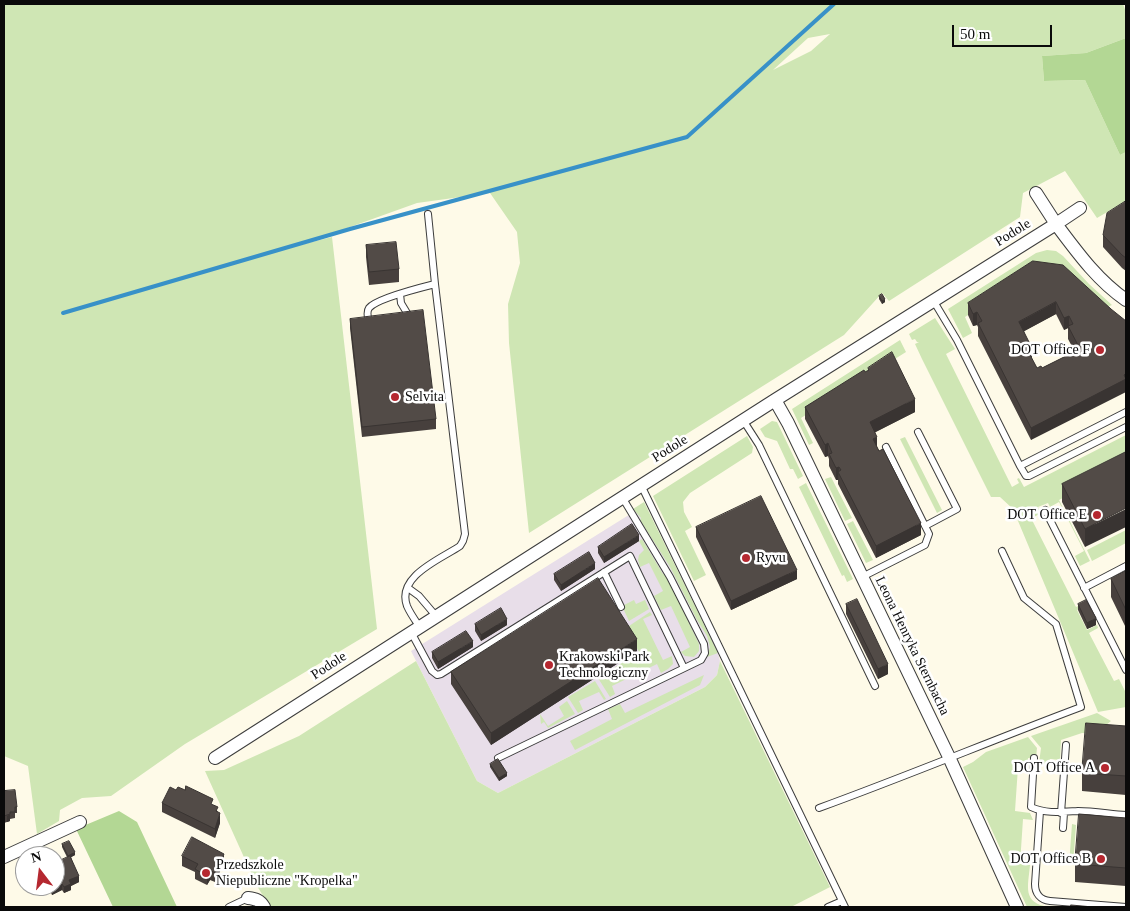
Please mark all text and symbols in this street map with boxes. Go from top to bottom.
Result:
scale bar [955,15,1055,47]
text: 50 m [960,26,990,42]
street label: Podole [992,216,1034,250]
place label: DOT Office F [1011,342,1090,358]
marker: DOT Office F [1094,344,1106,356]
place label: Selvita [405,389,444,405]
marker: Selvita [389,391,401,403]
street label: Podole [649,432,691,466]
place label: DOT Office E [1007,507,1087,523]
marker: DOT Office E [1091,509,1103,521]
place label: Ryvu [756,550,786,566]
marker: Ryvu [740,552,752,564]
street label: Leona Henryka Sternbacha [871,574,953,718]
street label: Podole [308,648,350,684]
place label: Krakowski Park Technologiczny [559,649,650,682]
marker: Krakowski Park Technologiczny [543,659,555,671]
place label: DOT Office A [1014,760,1095,776]
marker: DOT Office A [1099,762,1111,774]
north arrow [15,846,65,896]
text: N [29,848,43,866]
place label: DOT Office B [1010,851,1091,867]
marker: DOT Office B [1095,853,1107,865]
place label: Przedszkole Niepubliczne "Kropelka" [216,857,358,890]
marker: Przedszkole Niepubliczne "Kropelka" [200,867,212,879]

